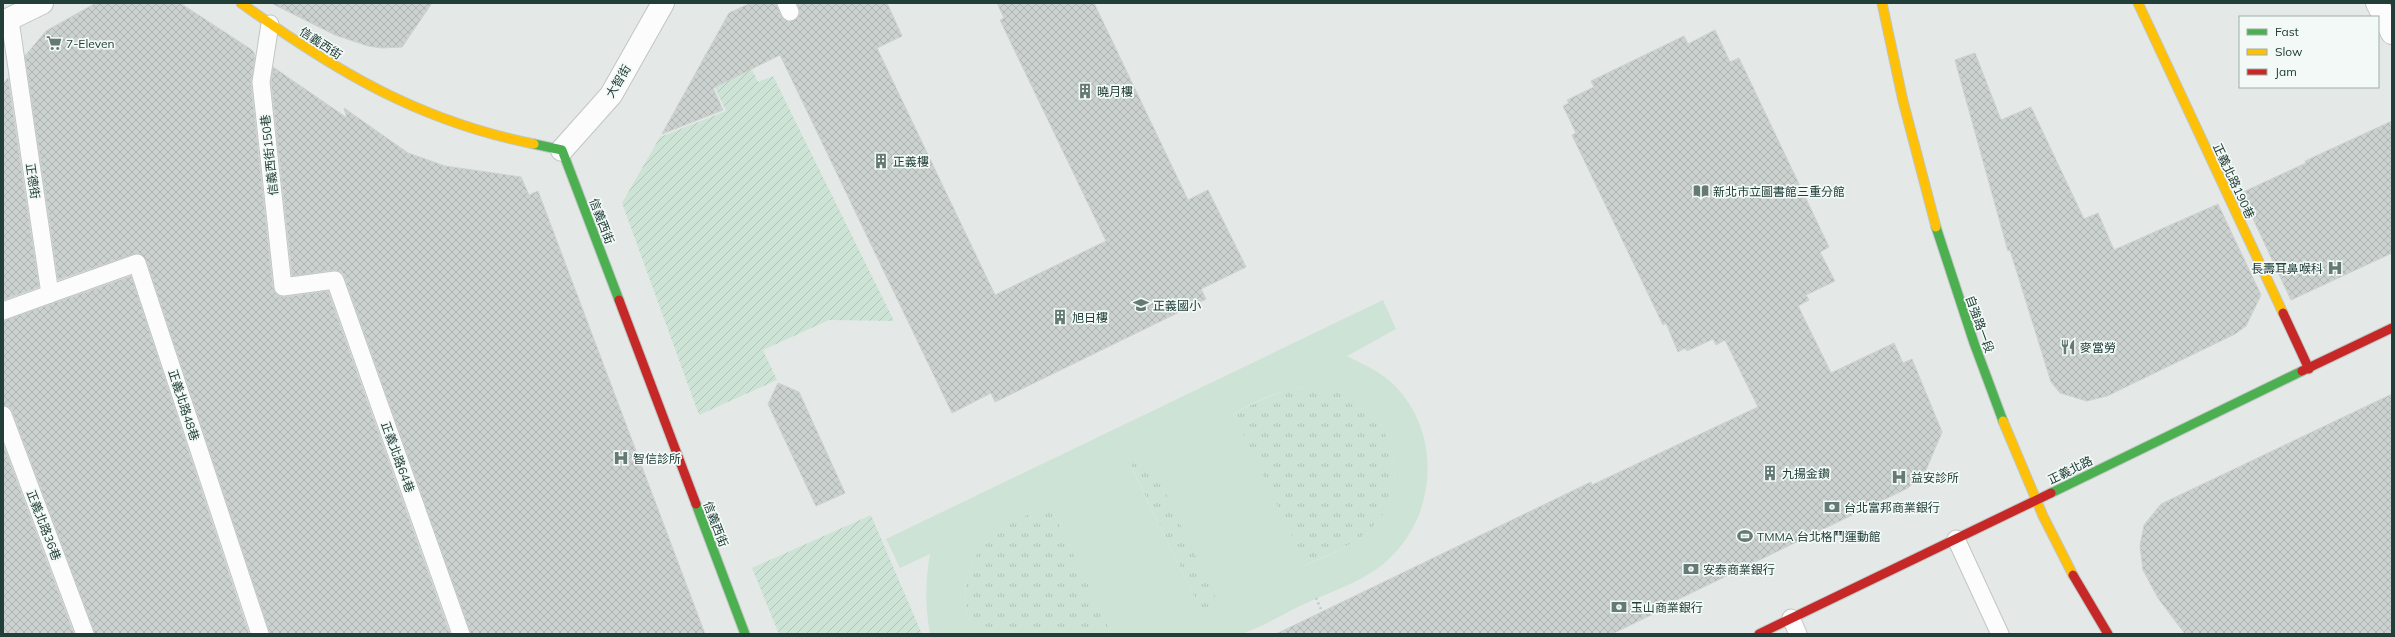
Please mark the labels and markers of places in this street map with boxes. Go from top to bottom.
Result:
supermarket icon: 7-Eleven [45,34,63,52]
place label: 7-Eleven [66,36,115,51]
building icon: 曉月樓 [1076,82,1094,100]
place label: 曉月樓 [1097,84,1133,99]
building icon: 正義樓 [872,152,890,170]
place label: 正義樓 [893,154,929,169]
library icon: 新北市立圖書館三重分館 [1692,182,1710,200]
place label: 新北市立圖書館三重分館 [1713,184,1845,199]
hospital icon: 長壽耳鼻喉科 [2326,259,2344,277]
place label: 長壽耳鼻喉科 [2251,261,2323,276]
school or university icon: 正義國小 [1132,296,1150,314]
place label: 正義國小 [1153,298,1201,313]
building icon: 旭日樓 [1051,308,1069,326]
place label: 旭日樓 [1072,310,1108,325]
restaurant icon: 麥當勞 [2059,338,2077,356]
place label: 麥當勞 [2080,340,2116,355]
hospital icon: 智信診所 [612,449,630,467]
place label: 智信診所 [633,451,681,466]
building icon: 九揚金鑽 [1761,464,1779,482]
place label: 九揚金鑽 [1782,466,1830,481]
hospital icon: 益安診所 [1890,468,1908,486]
place label: 益安診所 [1911,470,1959,485]
bank icon: 台北富邦商業銀行 [1823,498,1841,516]
place label: 台北富邦商業銀行 [1844,500,1940,515]
sports icon: TMMA 台北格鬥運動館 [1736,527,1754,545]
place label: TMMA 台北格鬥運動館 [1757,529,1881,544]
bank icon: 安泰商業銀行 [1682,560,1700,578]
place label: 安泰商業銀行 [1703,562,1775,577]
bank icon: 玉山商業銀行 [1610,598,1628,616]
place label: 玉山商業銀行 [1631,600,1703,615]

